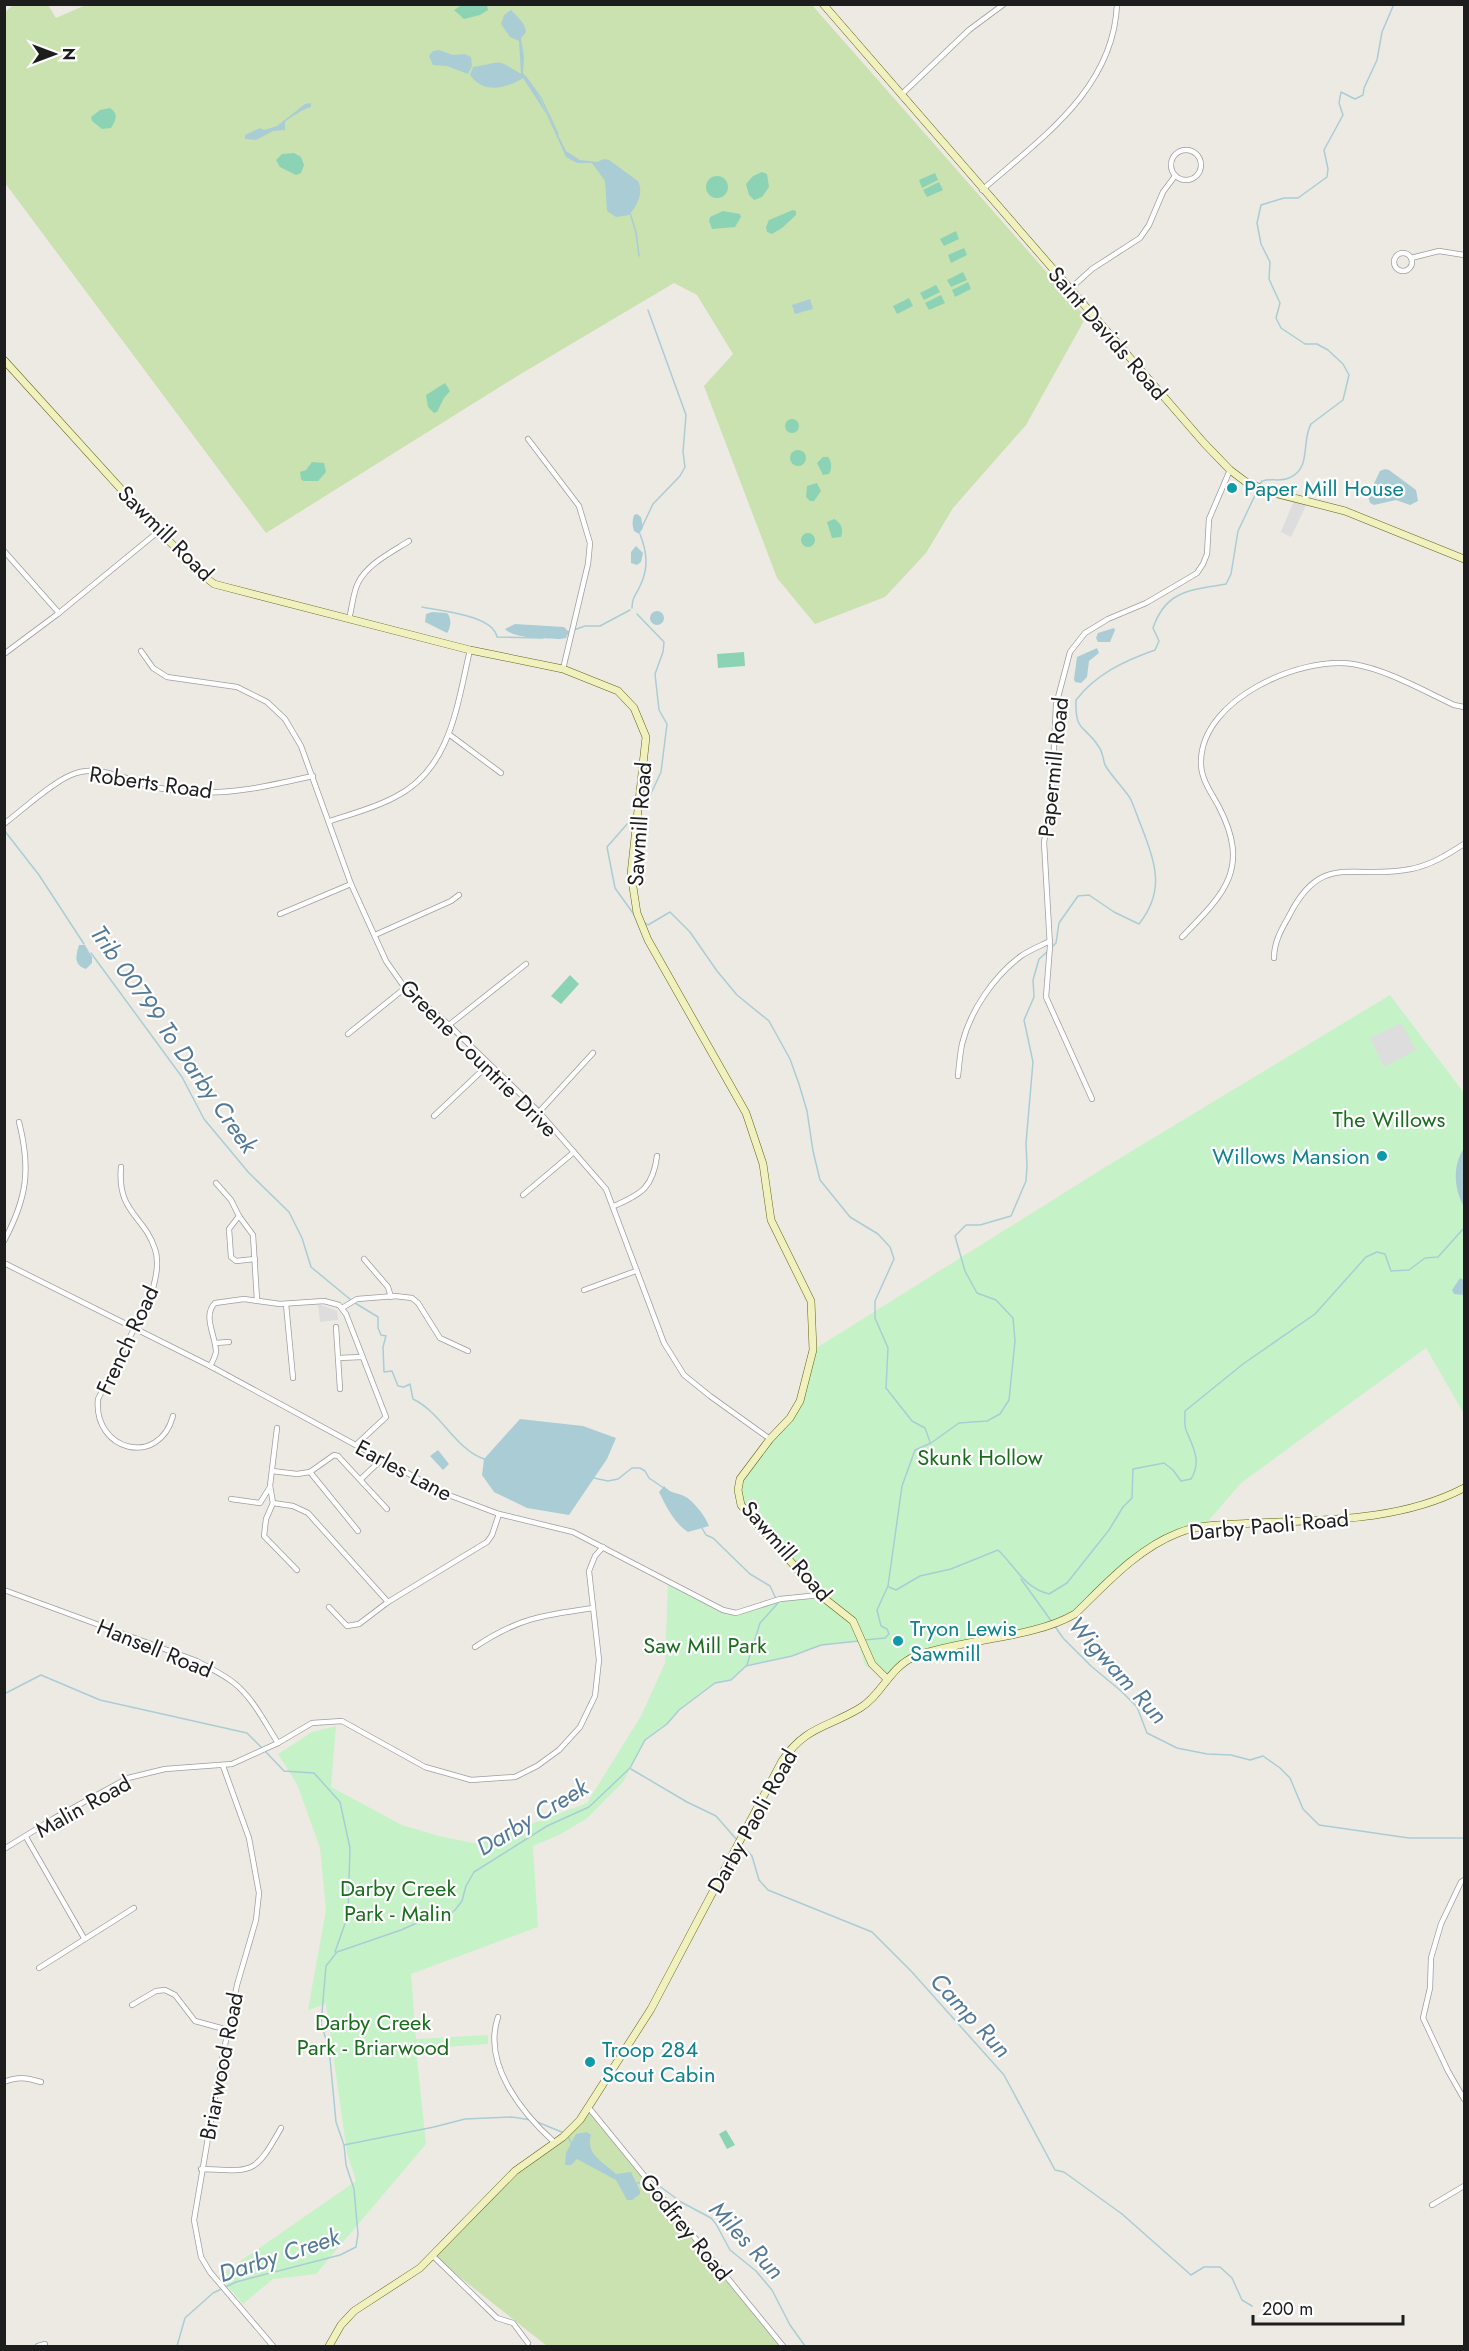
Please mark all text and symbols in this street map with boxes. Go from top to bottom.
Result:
north arrow [24,24,84,84]
text: N [57,48,80,60]
street label: Saint Davids Road [1041,259,1175,407]
place label: Paper Mill House [1244,472,1404,504]
street label: Sawmill Road [111,478,221,588]
marker: Paper Mill House [1225,481,1239,495]
street label: Papermill Road [1030,695,1076,839]
street label: Roberts Road [87,758,215,806]
street label: Sawmill Road [619,761,659,887]
water label: Trib 00799 To Darby Creek [82,918,267,1162]
street label: Greene Countrie Drive [393,972,565,1144]
park label: The Willows [1333,1103,1446,1135]
place label: Willows Mansion [1212,1140,1370,1172]
marker: Willows Mansion [1375,1149,1389,1163]
street label: French Road [88,1280,166,1400]
street label: Earles Lane [350,1431,458,1509]
park label: Skunk Hollow [917,1441,1043,1473]
street label: Sawmill Road [734,1494,840,1608]
street label: Darby Paoli Road [1188,1502,1350,1548]
water label: Wigwam Run [1060,1608,1176,1732]
street label: Hansell Road [92,1610,218,1686]
place label: Tryon Lewis Sawmill [910,1612,1017,1669]
park label: Saw Mill Park [643,1629,767,1661]
marker: Tryon Lewis Sawmill [891,1634,905,1648]
street label: Darby Paoli Road [699,1743,805,1899]
street label: Malin Road [29,1767,137,1845]
water label: Darby Creek [469,1769,596,1864]
park label: Darby Creek Park - Malin [340,1872,456,1929]
water label: Camp Run [922,1965,1020,2065]
street label: Briarwood Road [191,1990,251,2142]
park label: Darby Creek Park - Briarwood [297,2006,449,2063]
place label: Troop 284 Scout Cabin [602,2033,715,2090]
marker: Troop 284 Scout Cabin [583,2055,597,2069]
street label: Godfrey Road [633,2166,739,2288]
water label: Miles Run [701,2193,793,2287]
water label: Darby Creek [214,2218,346,2291]
scale bar [1253,2288,1403,2326]
text: 200 m [1262,2296,1313,2322]

